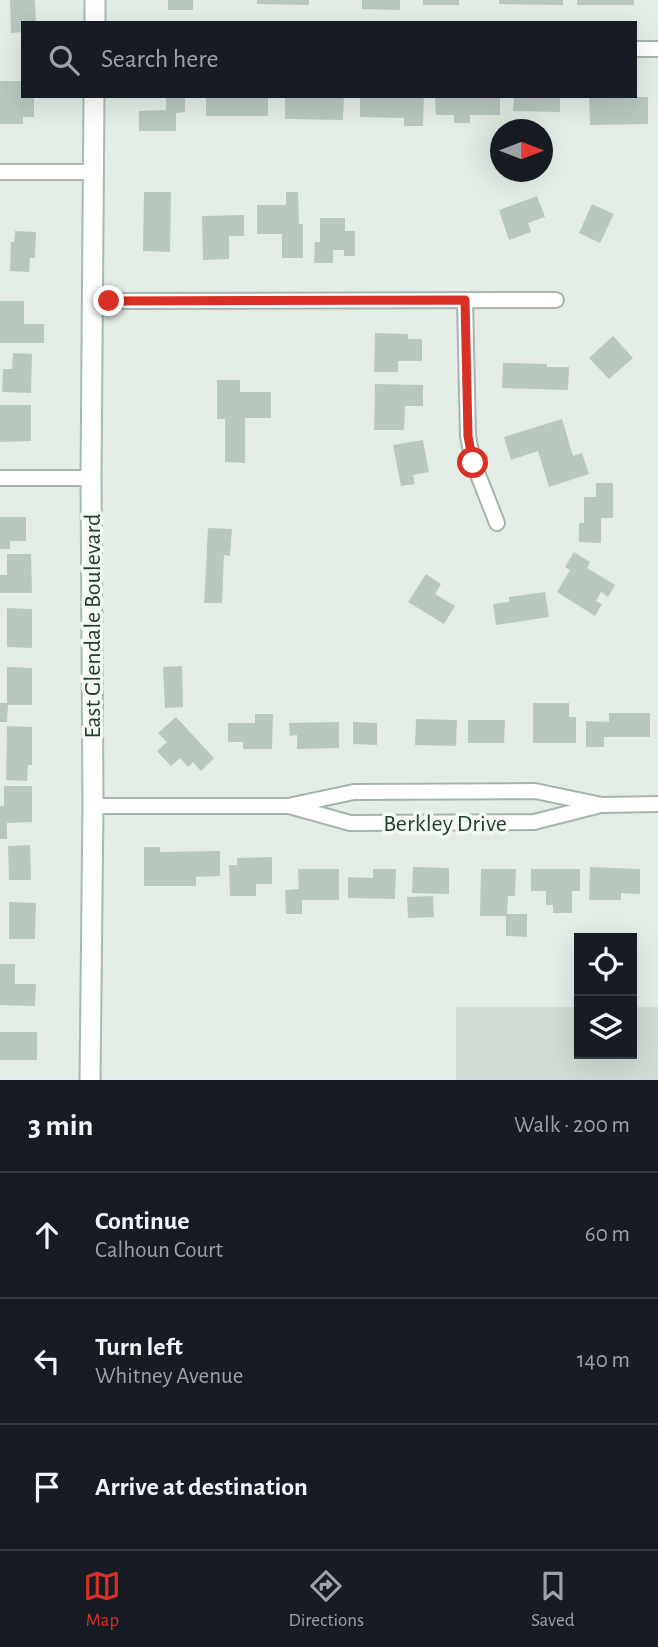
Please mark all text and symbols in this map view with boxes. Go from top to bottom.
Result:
search box [21,21,637,98]
icon: search [45,41,83,79]
text: Search here [101,46,219,72]
north arrow [490,119,553,182]
route end [93,285,124,316]
route start [457,447,488,478]
street label: East Glendale Boulevard [81,513,105,739]
street label: Berkley Drive [383,812,507,836]
map controls [574,933,637,1059]
button: locate [574,933,637,996]
button: layers [574,996,637,1059]
text: 3 min [28,1111,93,1141]
text: Walk · 200 m [514,1114,630,1137]
text: Continue [95,1208,190,1234]
icon: ahead [28,1216,66,1254]
text: 60 m [585,1223,630,1246]
text: Calhoun Court [95,1239,223,1262]
text: Turn left [95,1334,183,1360]
icon: left [28,1342,66,1380]
text: 140 m [577,1349,630,1372]
text: Whitney Avenue [95,1365,243,1388]
icon: arrive [28,1468,66,1506]
text: Arrive at destination [95,1474,308,1500]
tab: Map [83,1567,121,1632]
tab: Directions [288,1567,364,1632]
tab: Saved [531,1567,575,1632]

